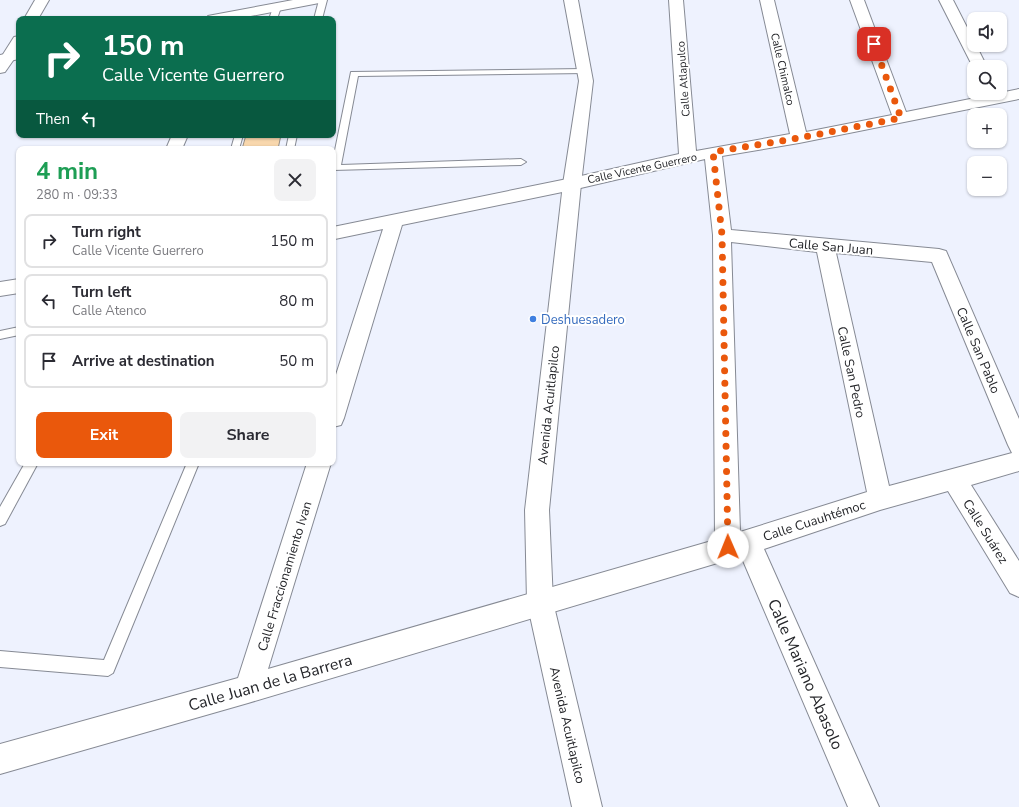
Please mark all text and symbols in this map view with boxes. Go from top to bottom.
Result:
map controls [967,12,1007,196]
button: sound [967,12,1007,52]
text: 150 m [102,27,185,65]
pin [857,27,891,61]
street label: Calle Chimalco [767,31,798,107]
icon: right [36,32,88,84]
icon: arrive [863,33,885,55]
street label: Calle Atlapulco [673,41,694,117]
button: search [967,60,1007,100]
text: Calle Vicente Guerrero [102,63,285,87]
icon: left [78,108,100,130]
button: + [967,108,1007,148]
text: Then [36,109,70,129]
street label: Calle Vicente Guerrero [586,150,698,187]
text: 4 min [36,155,98,187]
button: − [967,156,1007,196]
button: close [274,159,316,201]
text: 280 m · 09:33 [36,186,118,204]
text: Turn right [72,222,141,242]
icon: right [38,230,60,252]
text: 150 m [270,231,314,251]
street label: Calle San Juan [788,234,874,260]
text: Calle Vicente Guerrero [72,242,204,260]
text: Turn left [72,282,131,302]
icon: left [38,290,60,312]
text: 80 m [279,291,314,311]
text: Calle Atenco [72,302,147,320]
street label: Calle San Pablo [952,304,1004,396]
place label: Deshuesadero [541,311,625,329]
marker: Deshuesadero [528,314,538,324]
street label: Calle San Pedro [833,325,870,420]
street label: Avenida Acuitlapilco [534,345,564,465]
icon: arrive [38,350,60,372]
text: Arrive at destination [72,351,215,371]
text: 50 m [279,351,314,371]
button: Exit [36,412,172,458]
button: Share [180,412,316,458]
street label: Calle Cuauhtémoc [761,496,868,546]
street label: Calle Suárez [958,496,1012,567]
street label: Calle Fraccionamiento Ivan [254,499,316,653]
position arrow [707,526,749,568]
street label: Calle Mariano Abasolo [762,596,848,753]
street label: Calle Juan de la Barrera [186,649,355,717]
street label: Avenida Acuitlapilco [545,665,589,785]

